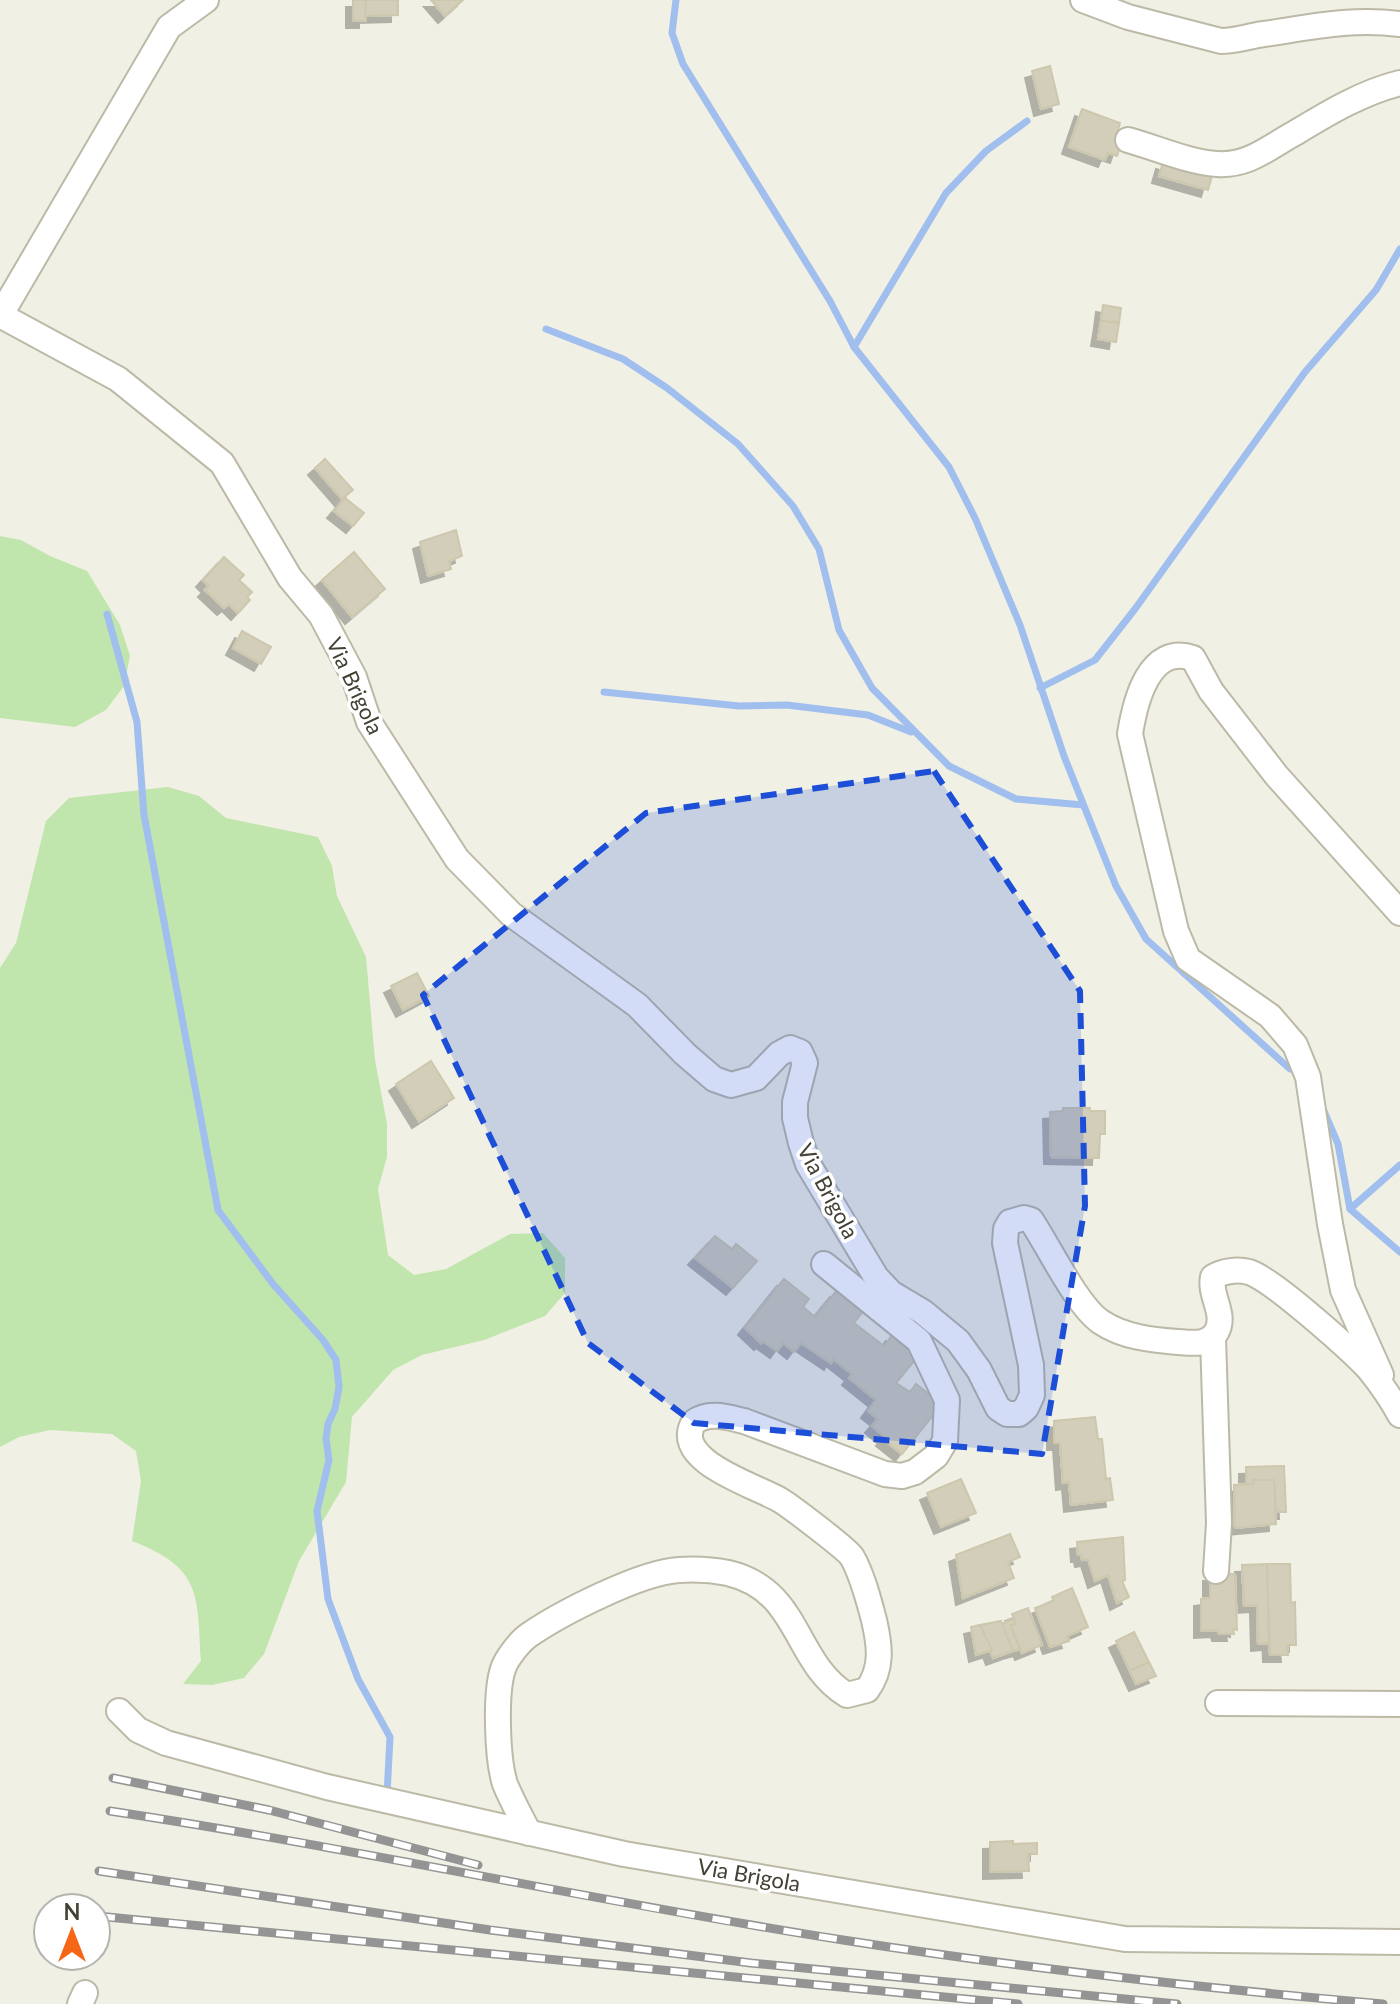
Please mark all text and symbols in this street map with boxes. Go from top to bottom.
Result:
street label: Via Brigola [321,633,390,739]
street label: Via Brigola [792,1139,865,1243]
street label: Via Brigola [696,1852,803,1897]
north arrow [32,1892,112,1972]
text: N [64,1898,80,1925]

